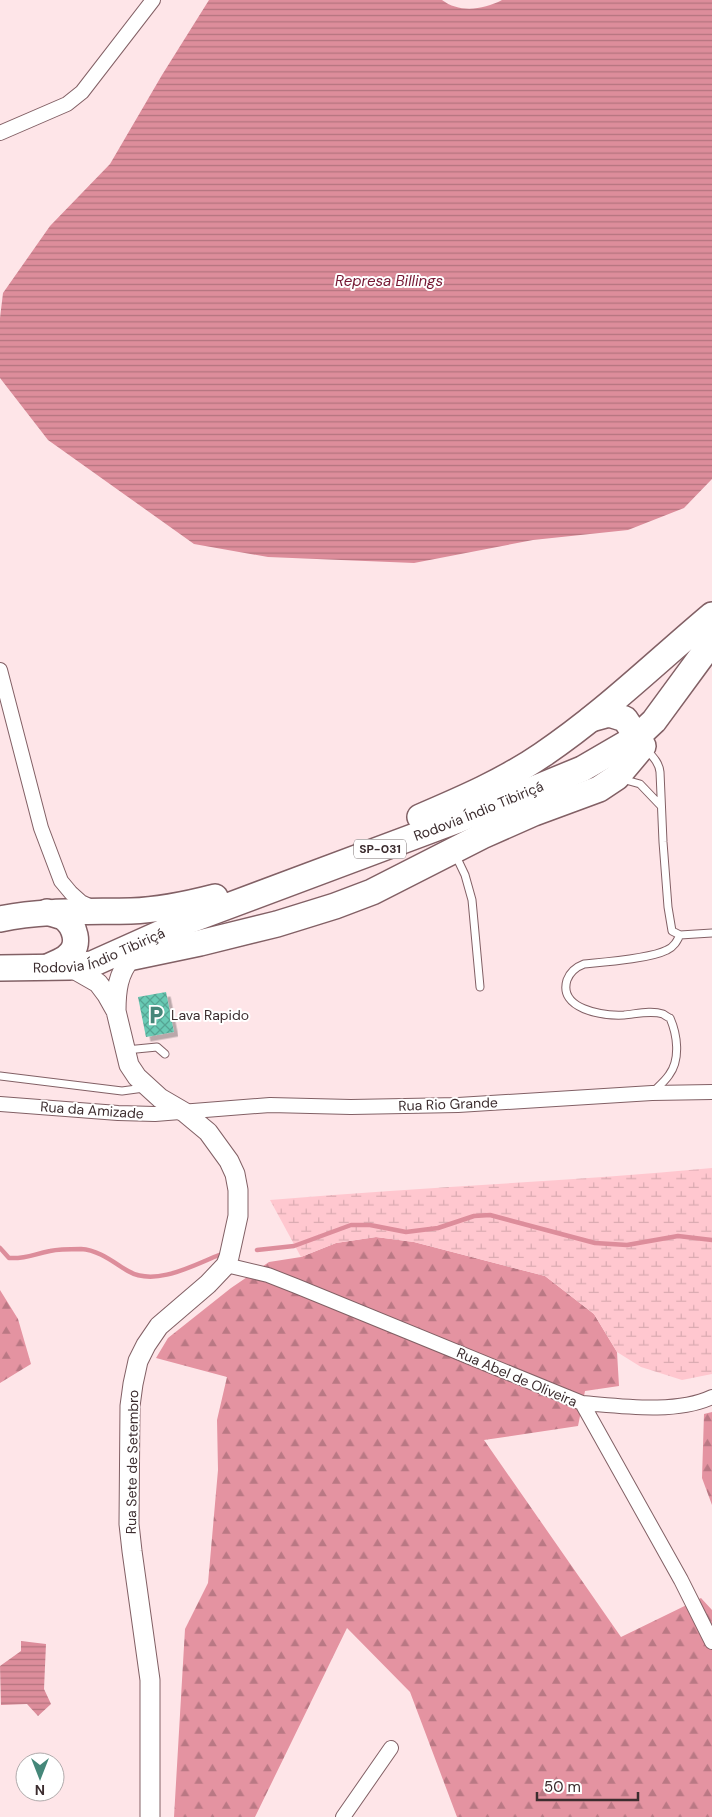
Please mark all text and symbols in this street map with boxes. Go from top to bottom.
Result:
water label: Represa Billings [335,271,443,291]
street label: Rodovia Índio Tibiriçá [411,777,546,845]
road number: SP-031 [354,840,406,859]
street label: Rodovia Índio Tibiriçá [33,924,168,977]
parking icon: Lava Rapido [145,1004,167,1026]
place label: Lava Rapido [171,1006,249,1024]
street label: Rua Rio Grande [398,1093,498,1115]
street label: Rua da Amizade [40,1097,144,1123]
street label: Rua Abel de Oliveira [454,1343,580,1411]
street label: Rua Sete de Setembro [122,1390,142,1534]
north arrow [15,1752,65,1802]
scale bar [537,1770,638,1802]
text: 50 m [544,1777,581,1797]
text: N [35,1781,45,1799]

